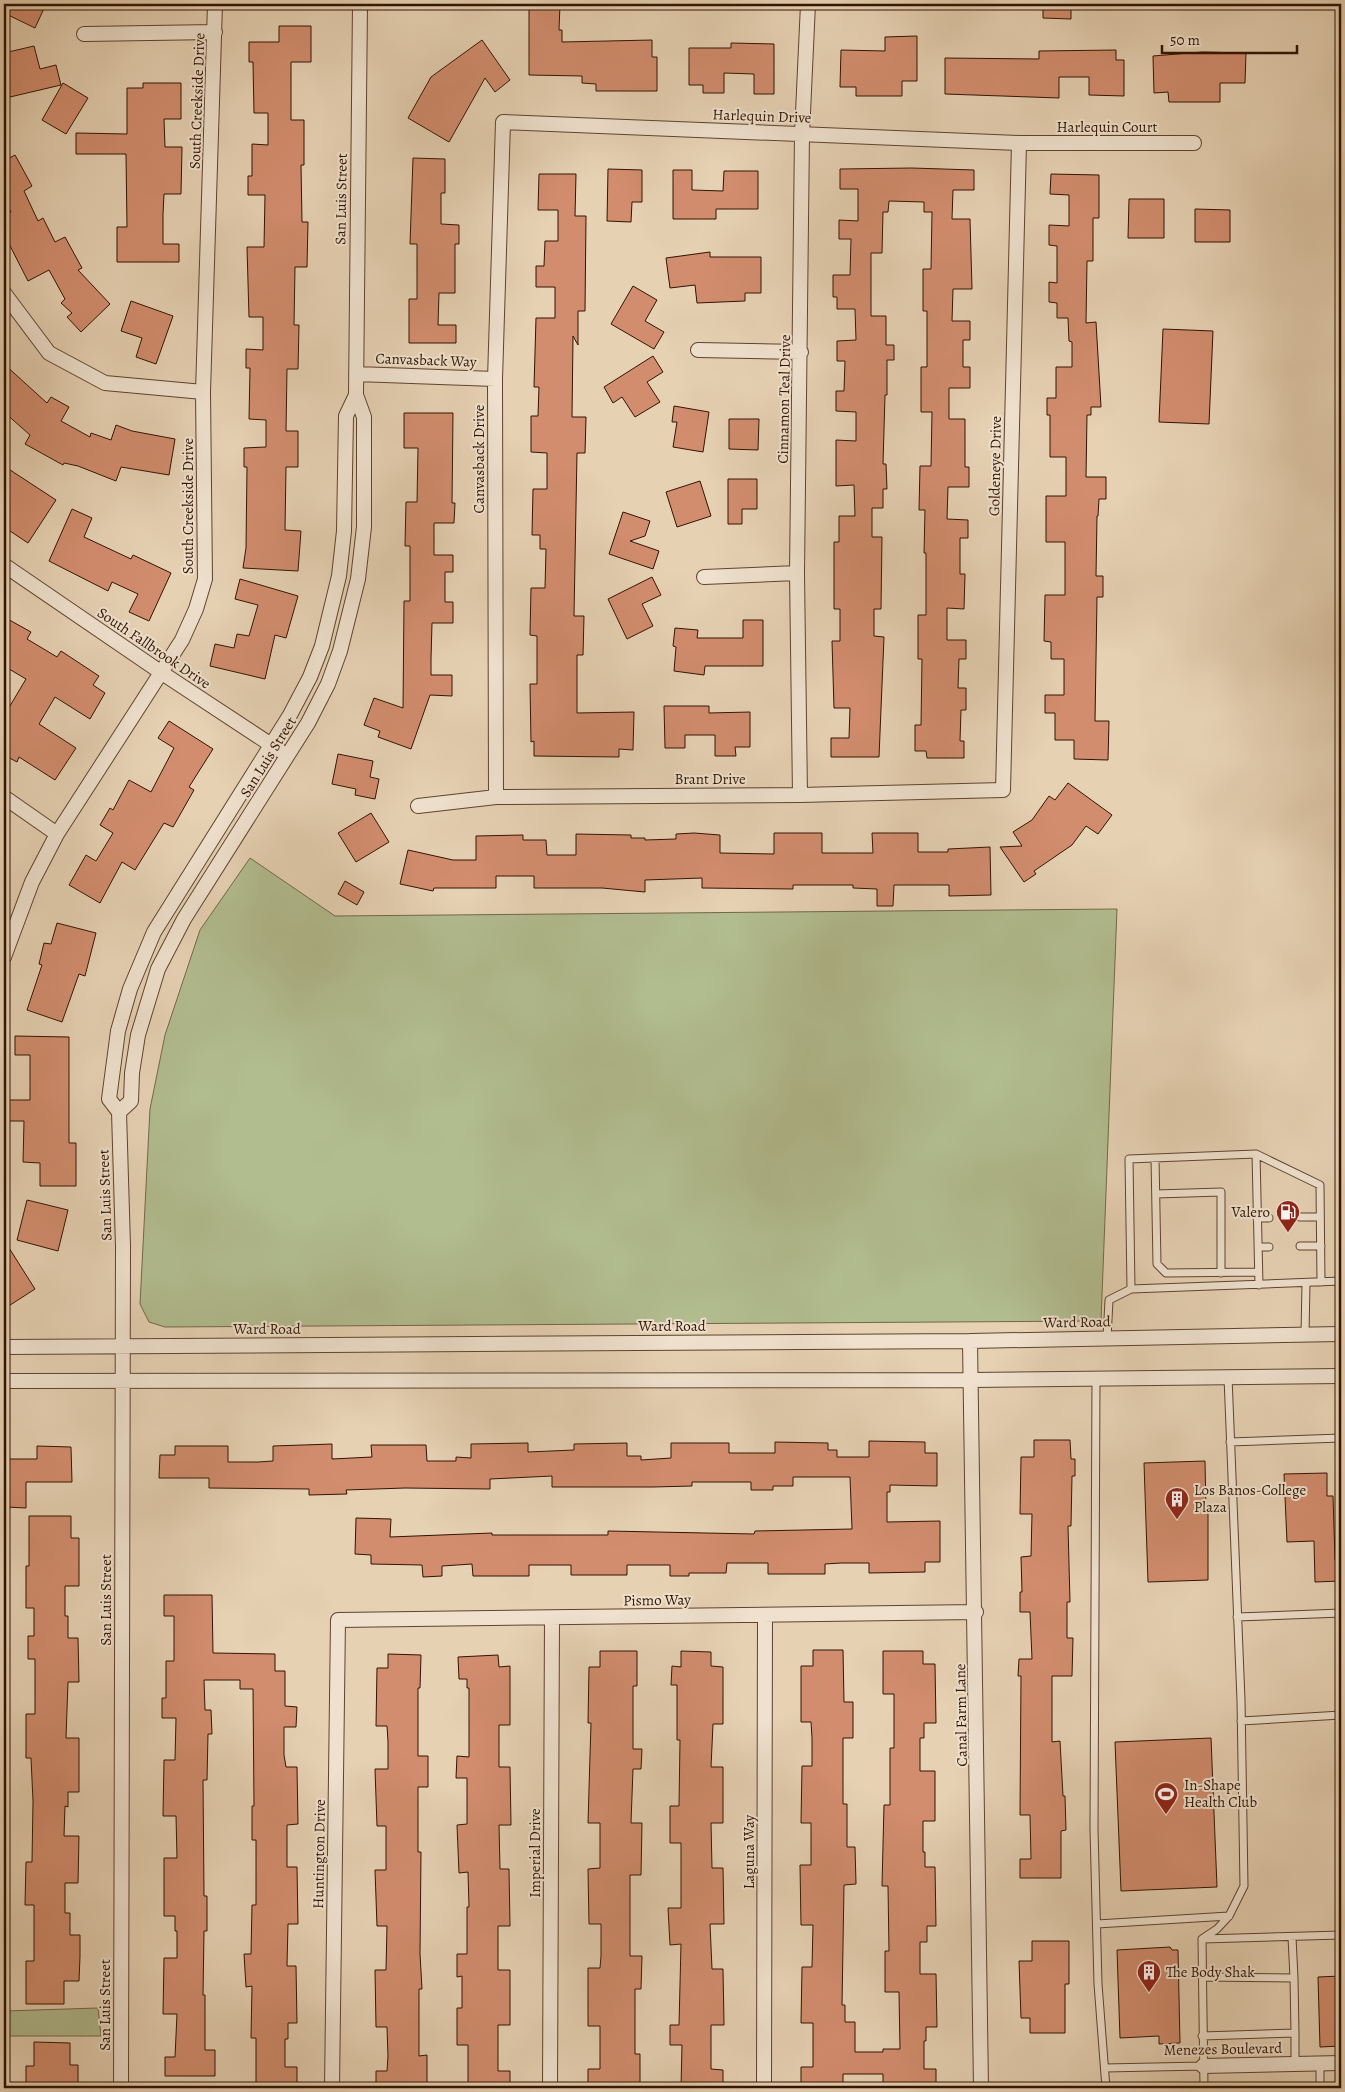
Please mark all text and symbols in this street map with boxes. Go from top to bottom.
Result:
scale bar [1162,22,1298,54]
text: 50 m [1170,30,1200,50]
street label: South Creekside Drive [185,32,209,170]
street label: Harlequin Drive [712,104,812,128]
street label: Harlequin Court [1057,117,1157,137]
street label: San Luis Street [330,153,352,245]
street label: Cinnamon Teal Drive [773,334,795,464]
street label: Canvasback Way [375,348,477,372]
street label: Canvasback Drive [469,404,489,513]
street label: Goldeneye Drive [984,415,1006,516]
street label: South Creekside Drive [178,438,198,574]
street label: South Fallbrook Drive [93,603,215,694]
street label: San Luis Street [235,713,301,801]
street label: Brant Drive [674,769,746,789]
street label: San Luis Street [93,1149,117,1241]
fuel station icon: Valero [1275,1199,1301,1233]
place label: Valero [1231,1202,1270,1222]
street label: Ward Road [1042,1311,1112,1333]
street label: Ward Road [637,1316,707,1336]
street label: Ward Road [232,1319,302,1339]
place label: Los Banos-College Plaza [1194,1480,1306,1517]
building icon: Los Banos-College Plaza [1164,1486,1190,1520]
street label: San Luis Street [96,1554,116,1646]
street label: Pismo Way [623,1589,691,1611]
street label: Canal Farm Lane [950,1663,972,1767]
place label: In-Shape Health Club [1184,1775,1257,1812]
sports icon: In-Shape Health Club [1153,1781,1179,1815]
street label: Huntington Drive [308,1799,330,1909]
street label: Imperial Drive [525,1808,545,1898]
street label: Laguna Way [739,1814,759,1889]
street label: San Luis Street [95,1959,115,2051]
building icon: The Body Shak [1136,1959,1162,1993]
place label: The Body Shak [1166,1962,1255,1982]
street label: Menezes Boulevard [1164,2038,1283,2060]

